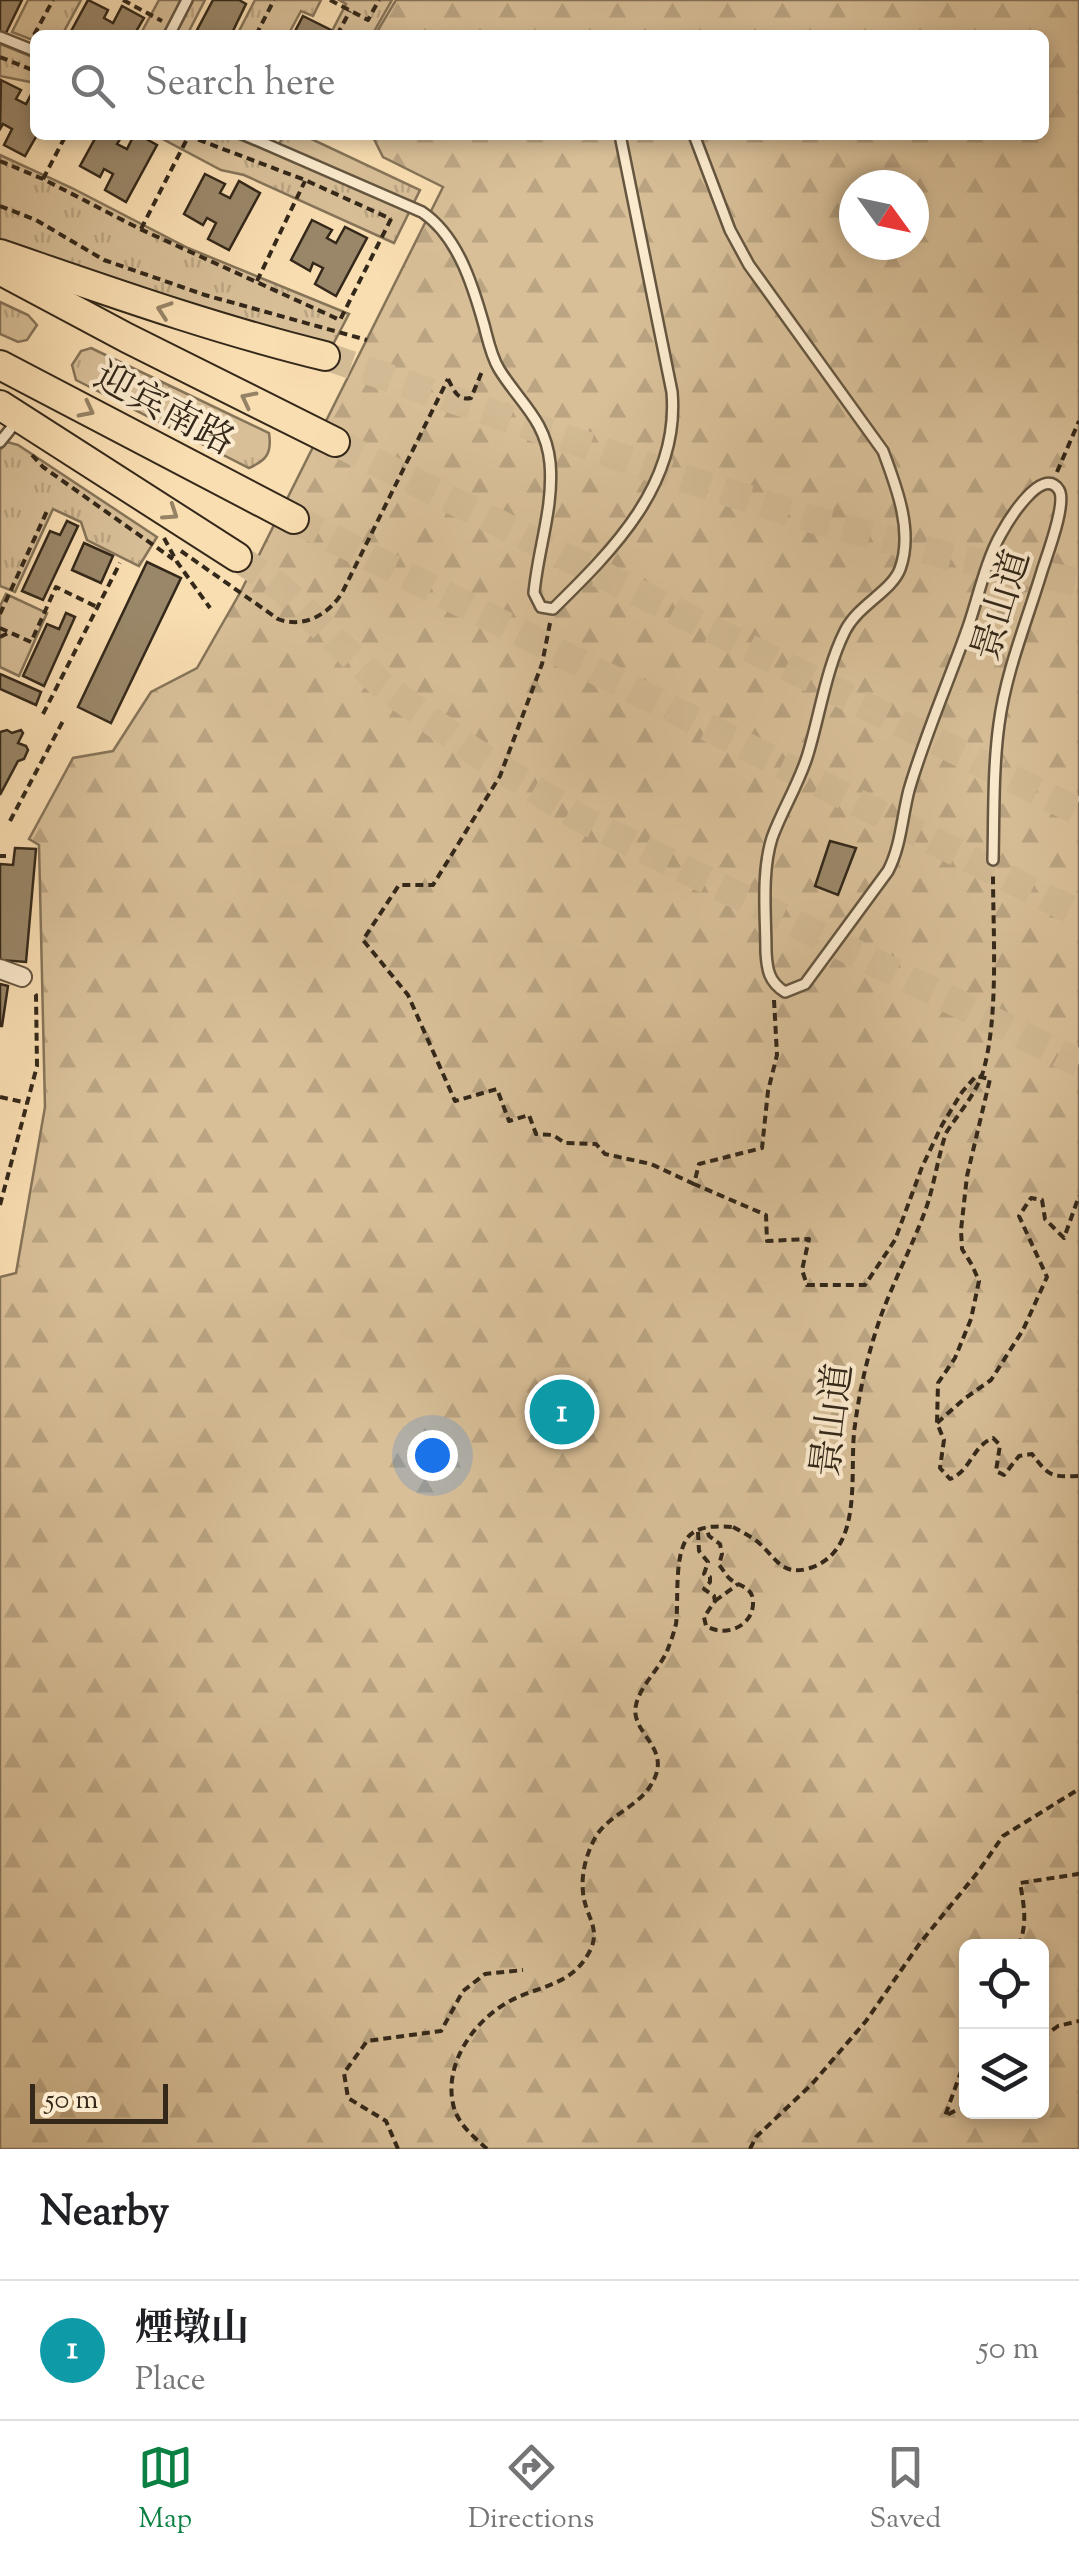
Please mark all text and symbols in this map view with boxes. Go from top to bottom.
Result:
search box [30,30,1049,140]
icon: search [65,58,120,113]
text: Search here [145,58,336,112]
north arrow [839,170,929,260]
one-way arrow [156,302,173,322]
street label: 迎宾南路 [83,352,243,471]
one-way arrow [240,392,258,411]
one-way arrow [76,398,94,417]
one-way arrow [160,501,178,520]
street label: 景山道 [961,544,1046,669]
street label: 景山道 [801,1361,869,1480]
pin: 1 [530,1374,594,1450]
your location [407,1430,458,1481]
map controls [959,1939,1049,2119]
button: locate [959,1939,1049,2029]
button: layers [959,2029,1049,2119]
scale bar [30,2079,168,2124]
text: 50 m [45,2081,99,2121]
text: Nearby [40,2184,169,2244]
text: 煙墩山 [135,2304,249,2358]
text: 1 [67,2327,78,2373]
text: 50 m [978,2327,1039,2373]
text: Place [135,2358,206,2404]
tab: Map [138,2440,193,2540]
tab: Directions [468,2440,594,2540]
tab: Saved [869,2440,941,2540]

